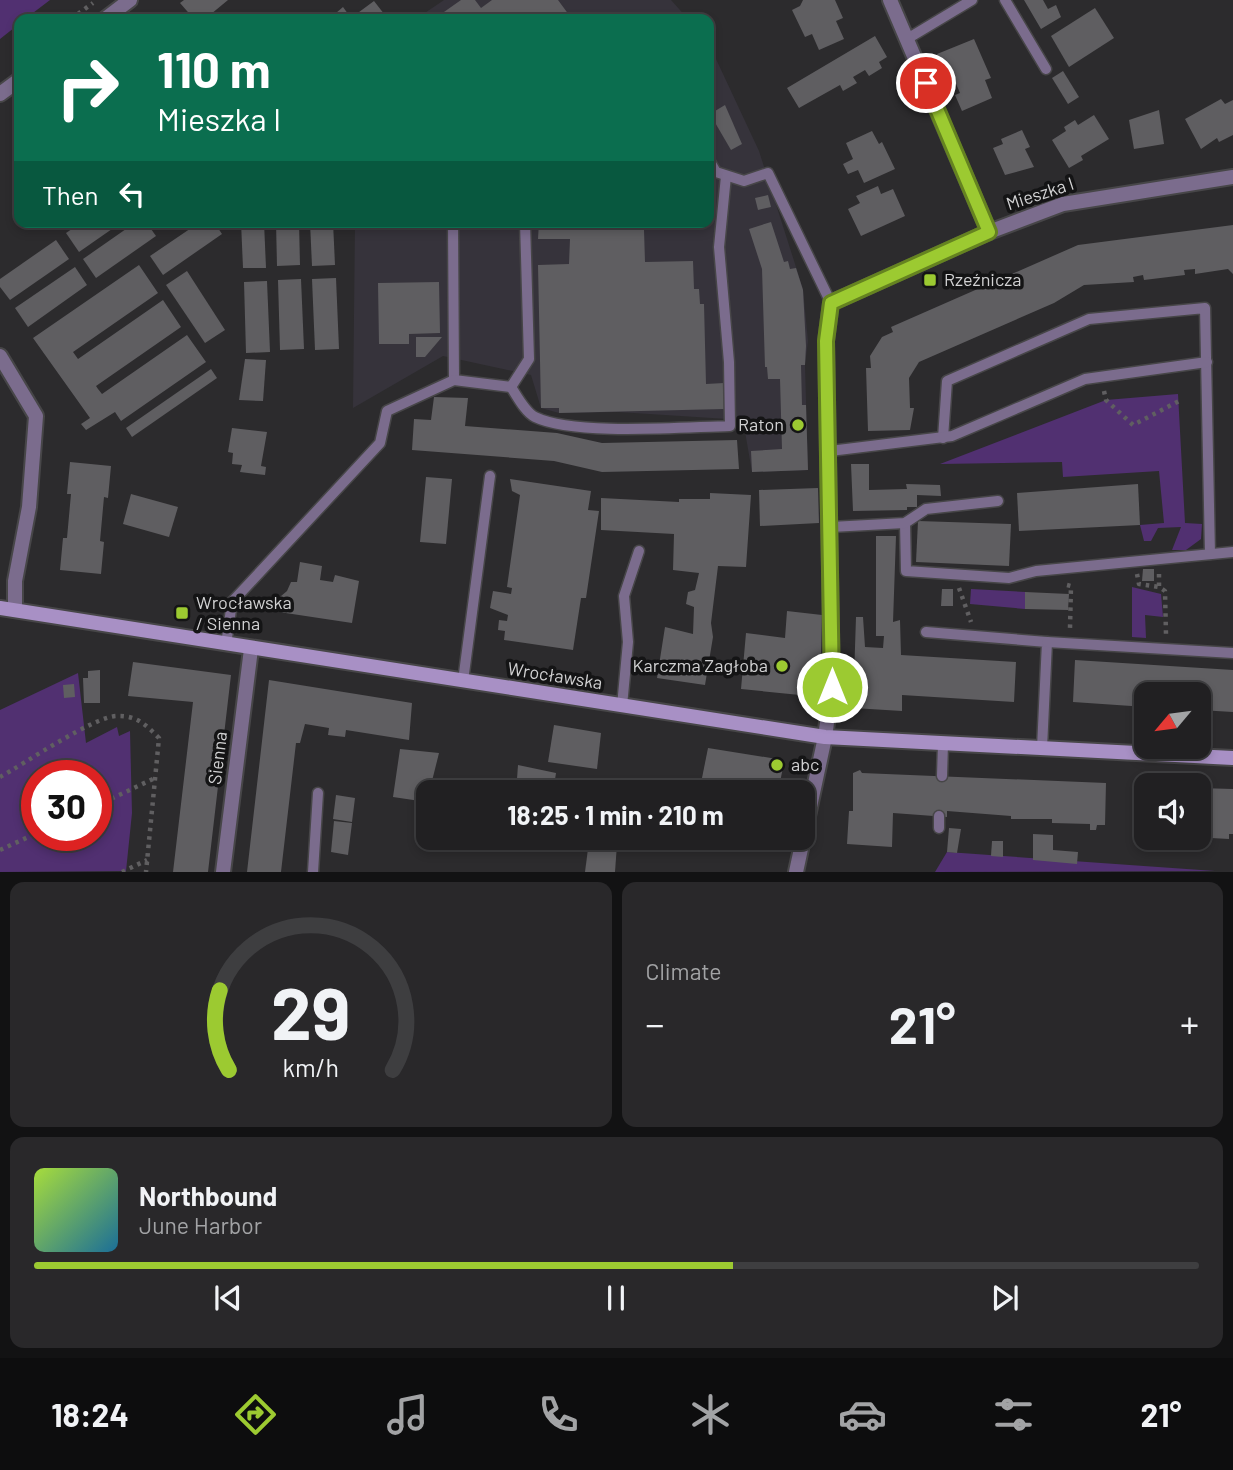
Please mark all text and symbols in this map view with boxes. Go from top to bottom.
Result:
text: 110 m [157,39,271,98]
icon: right [42,42,133,133]
pin [896,53,956,113]
icon: arrive [907,64,945,102]
text: Mieszka I [157,99,281,137]
street label: Mieszka I [1003,172,1076,214]
icon: left [113,175,151,213]
text: Then [42,179,99,210]
place label: Rzeźnicza [944,268,1022,290]
marker: Rzeźnicza [922,272,938,288]
place label: Raton [738,413,784,435]
marker: Raton [790,417,806,433]
place label: Wrocławska / Sienna [196,591,292,634]
marker: Wrocławska / Sienna [174,605,190,621]
position arrow [795,650,869,724]
place label: Karczma Zagłoba [633,654,768,676]
street label: Wrocławska [506,657,604,693]
marker: Karczma Zagłoba [774,658,790,674]
north arrow [1134,682,1211,760]
map controls [1134,682,1211,850]
street label: Sienna [203,730,231,786]
place label: abc [791,753,819,775]
marker: abc [769,757,785,773]
speed limit sign: 30 [21,760,112,851]
button: sound [1134,773,1211,850]
text: 18:25 · 1 min · 210 m [507,799,724,830]
text: Climate [646,957,722,985]
text: 29 [271,968,350,1056]
text: 21° [889,992,956,1054]
text: − [646,1000,665,1046]
text: + [1180,1000,1199,1046]
text: km/h [282,1052,339,1082]
text: Northbound [139,1180,277,1211]
text: June Harbor [139,1211,262,1239]
icon: previous [209,1279,247,1317]
icon: pause [597,1279,635,1317]
icon: next [986,1279,1024,1317]
icon: directions [231,1390,280,1439]
icon: music [383,1390,432,1439]
icon: phone [534,1390,583,1439]
icon: climate [686,1390,735,1439]
icon: car [838,1390,887,1439]
icon: filters [989,1390,1038,1439]
text: 18:24 [51,1395,129,1433]
text: 21° [1141,1395,1182,1433]

